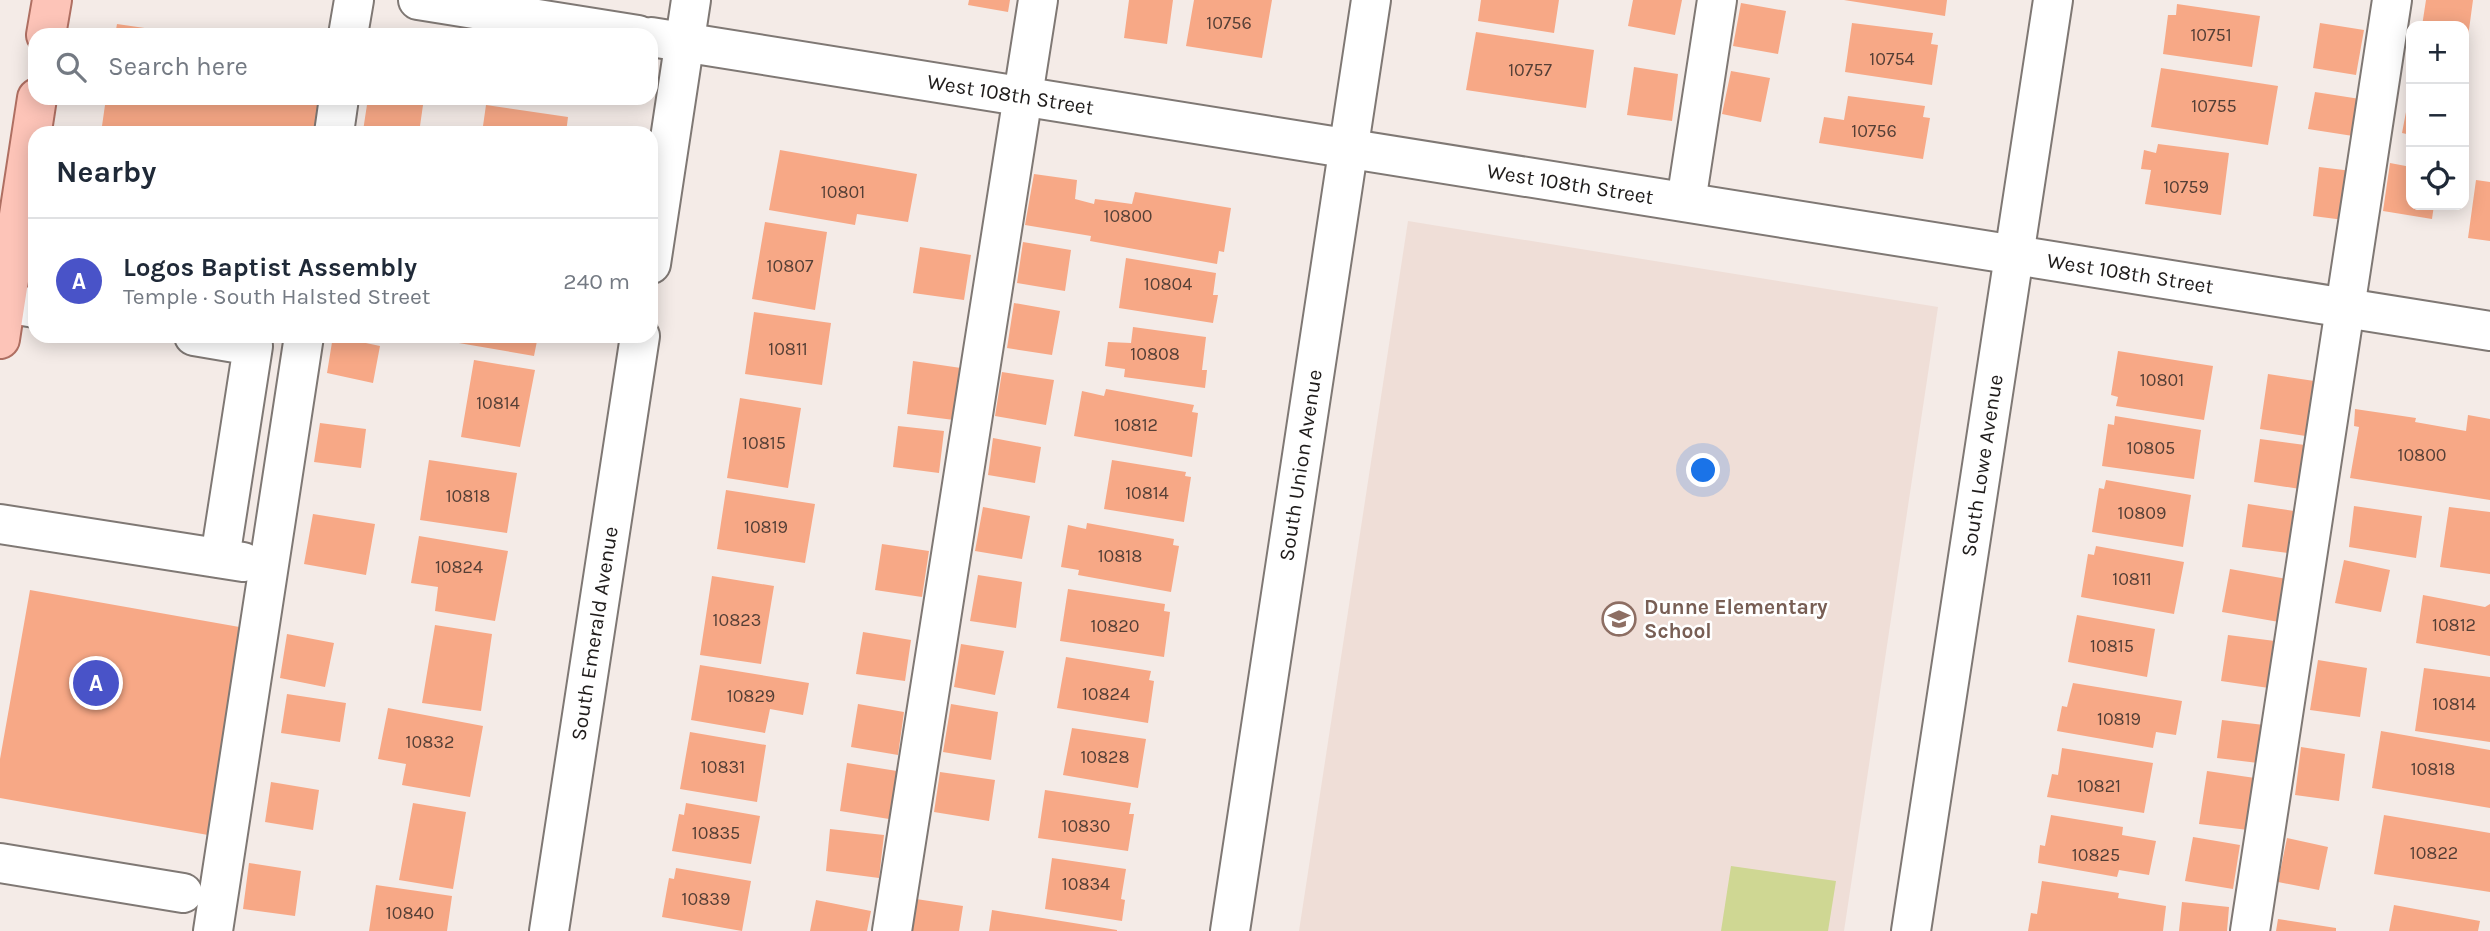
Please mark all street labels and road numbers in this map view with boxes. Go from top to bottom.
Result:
street label: West 108th Street [925,69,1096,120]
street label: West 108th Street [1485,159,1655,209]
street label: West 108th Street [2045,248,2215,299]
street label: South Union Avenue [1274,368,1327,563]
street label: South Lowe Avenue [1956,373,2008,558]
street label: South Emerald Avenue [566,525,623,742]

